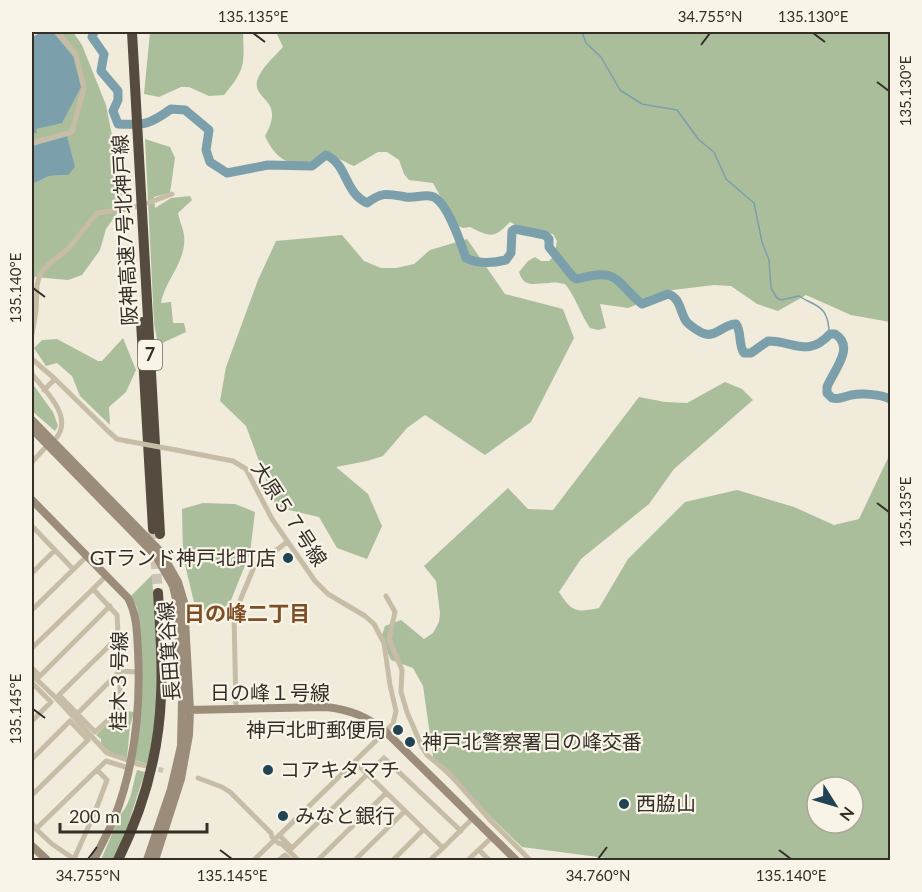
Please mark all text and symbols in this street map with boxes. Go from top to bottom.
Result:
text: 135.135°E [218,7,288,25]
text: 34.755°N [678,7,742,25]
text: 135.130°E [778,7,848,25]
text: 135.130°E [896,56,914,126]
street label: 阪神高速7号北神戸線 [107,134,141,326]
text: 135.140°E [6,253,24,323]
road number: 7 [138,340,162,370]
street label: 大原５７号線 [247,457,333,570]
text: 135.135°E [896,477,914,547]
place label: GTランド神戸北町店 [90,545,276,569]
marker: GTランド神戸北町店 [281,551,295,565]
street label: 長田箕谷線 [153,600,183,702]
district label: 日の峰二丁目 [184,600,310,625]
street label: 桂木３号線 [105,631,131,731]
text: 135.145°E [6,674,24,744]
street label: 日の峰１号線 [210,680,330,704]
place label: 神戸北町郵便局 [246,717,386,741]
marker: 神戸北町郵便局 [391,723,405,737]
place label: 神戸北警察署日の峰交番 [422,729,642,753]
marker: 神戸北警察署日の峰交番 [403,735,417,749]
place label: コアキタマチ [280,757,400,781]
marker: コアキタマチ [261,763,275,777]
north arrow [805,775,865,835]
place label: 西脇山 [636,791,696,815]
scale bar [60,796,207,834]
marker: 西脇山 [617,797,631,811]
place label: みなと銀行 [295,803,395,827]
text: N [836,804,859,825]
text: 200 m [69,805,120,827]
marker: みなと銀行 [276,809,290,823]
text: 34.755°N [56,866,120,884]
text: 135.145°E [197,866,267,884]
text: 34.760°N [566,866,630,884]
text: 135.140°E [756,866,826,884]

